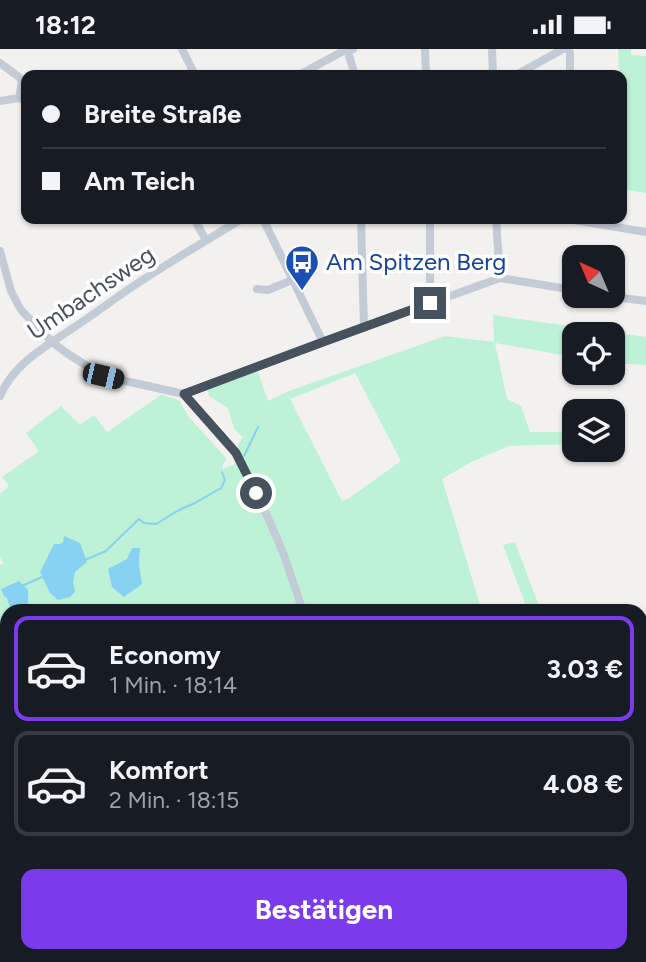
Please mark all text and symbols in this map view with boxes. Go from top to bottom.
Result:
text: 18:12 [35,9,96,41]
text: Breite Straße [84,98,241,130]
text: Am Teich [84,165,195,197]
street label: Umbachsweg [22,239,160,346]
bus stop icon: Am Spitzen Berg [283,243,321,292]
north arrow [562,245,625,308]
map controls [562,245,625,462]
place label: Am Spitzen Berg [326,247,506,276]
route end [414,287,446,319]
button: locate [562,322,625,385]
car [81,361,126,391]
button: layers [562,399,625,462]
route start [240,477,272,509]
icon: car [25,637,88,700]
text: Economy [109,639,221,671]
text: 3.03 € [547,653,623,685]
text: 1 Min. · 18:14 [109,671,237,699]
icon: car [25,752,88,815]
text: Komfort [109,754,209,786]
text: 4.08 € [543,768,623,800]
text: 2 Min. · 18:15 [109,786,239,814]
button: Bestätigen [21,869,627,949]

